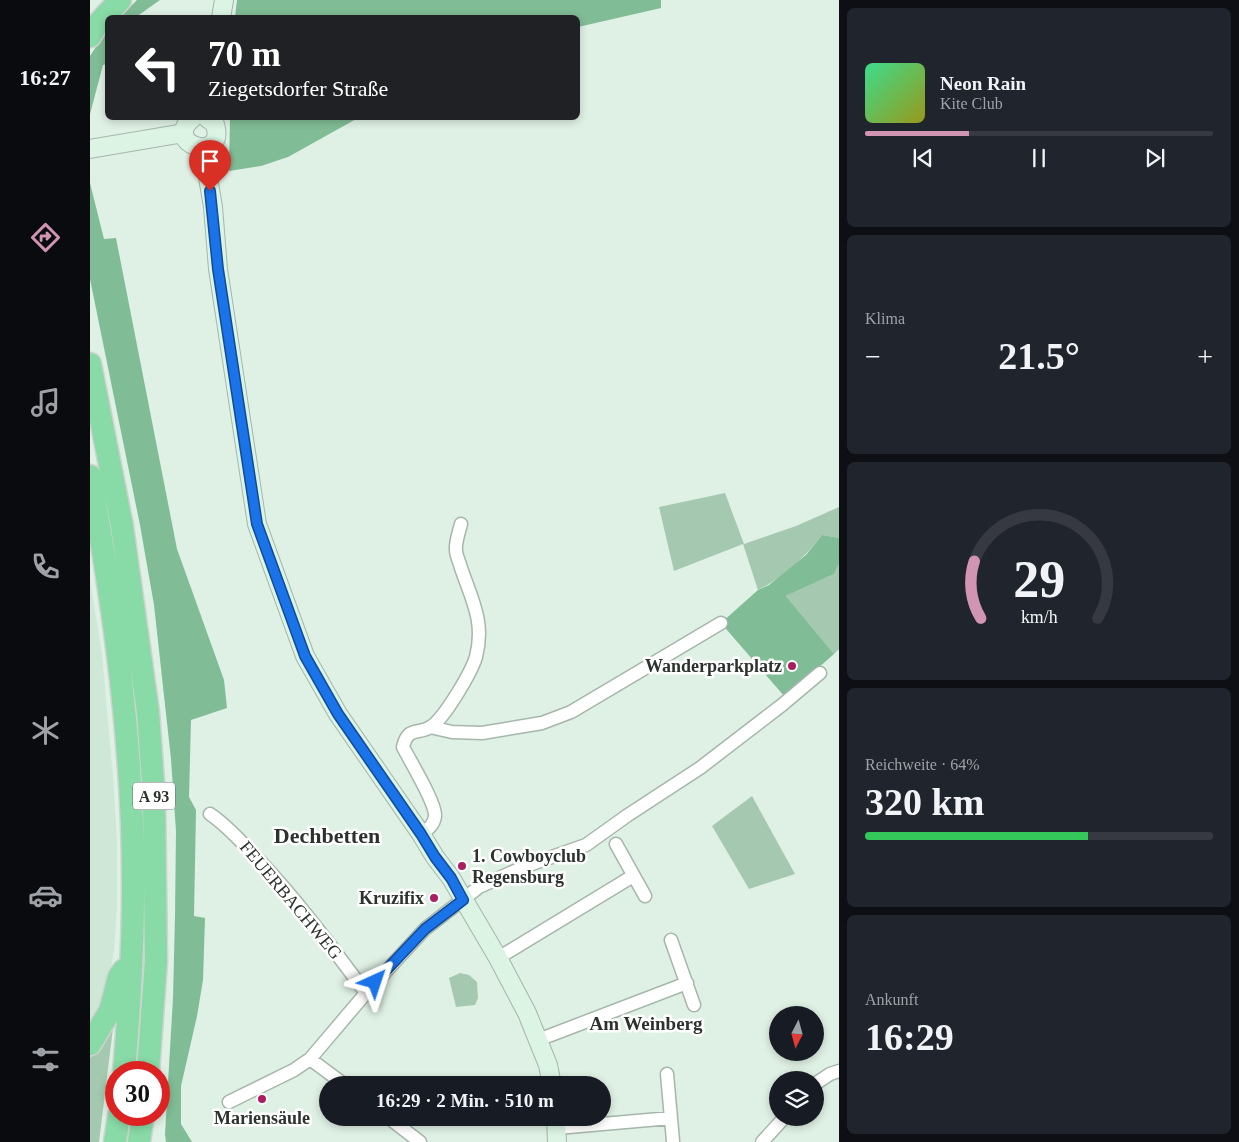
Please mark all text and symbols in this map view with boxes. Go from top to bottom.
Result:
icon: left [125,35,190,100]
text: 70 m [208,35,281,74]
text: 16:27 [19,65,71,90]
text: Neon Rain [940,73,1026,94]
text: Ziegetsdorfer Straße [208,76,388,101]
text: Kite Club [940,95,1003,112]
pin [189,140,231,191]
icon: previous [909,144,937,172]
icon: pause [1025,144,1053,172]
icon: next [1141,144,1169,172]
icon: arrive [196,147,224,175]
icon: directions [28,220,63,255]
text: Klima [865,310,905,327]
text: 21.5° [998,335,1080,377]
text: − [865,341,881,372]
text: + [1197,341,1213,372]
icon: music [28,385,63,420]
icon: phone [28,549,63,584]
text: 29 [1013,551,1065,608]
text: km/h [1021,607,1057,627]
place label: Wanderparkplatz [645,656,782,676]
marker: Wanderparkplatz [786,660,798,672]
icon: climate [28,713,63,748]
text: Reichweite · 64% [865,756,980,773]
text: 320 km [865,781,984,823]
road number: A 93 [133,782,175,809]
district label: Dechbetten [274,823,380,848]
street label: FEUERBACHWEG [236,837,346,963]
place label: 1. Cowboyclub Regensburg [472,846,586,887]
marker: 1. Cowboyclub Regensburg [456,860,468,872]
icon: car [28,878,63,913]
place label: Kruzifix [359,888,424,908]
marker: Kruzifix [428,892,440,904]
position arrow [348,955,400,1007]
text: Ankunft [865,991,918,1008]
north arrow [769,1006,824,1061]
map controls [769,1006,824,1126]
district label: Am Weinberg [589,1013,703,1034]
text: 16:29 [865,1016,954,1058]
icon: filters [28,1042,63,1077]
speed limit sign: 30 [105,1061,170,1126]
button: layers [769,1071,824,1126]
text: 16:29 · 2 Min. · 510 m [376,1090,554,1111]
marker: Mariensäule [256,1093,268,1105]
place label: Mariensäule [214,1108,310,1128]

